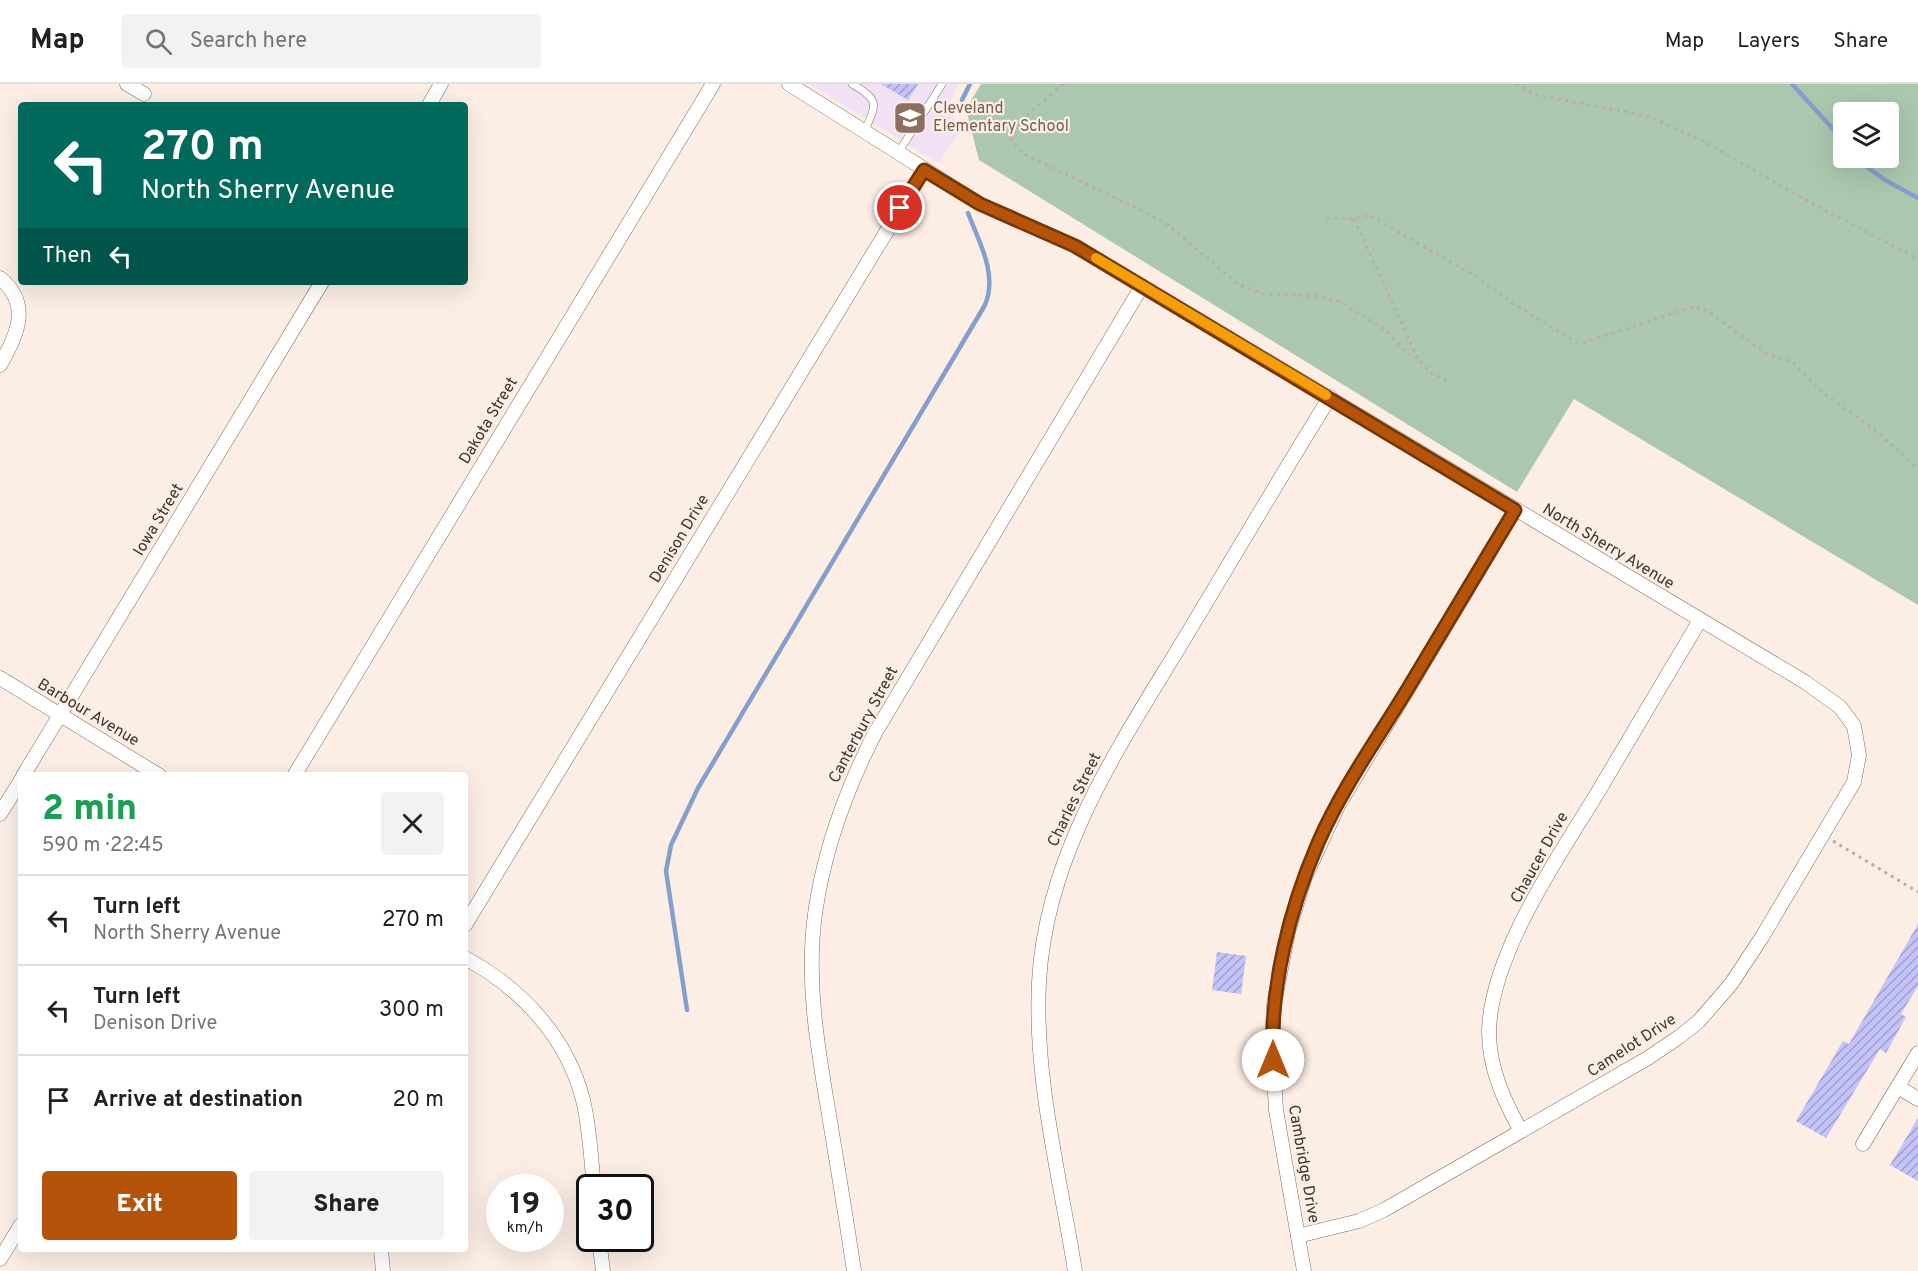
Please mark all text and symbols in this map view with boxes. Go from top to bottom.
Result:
search box [121,14,541,68]
text: Map [30,23,85,59]
icon: search [142,25,175,58]
text: Search here [190,28,307,55]
text: Map [1665,28,1704,55]
text: Layers [1737,28,1800,55]
text: Share [1833,28,1888,55]
place label: Cleveland Elementary School [933,99,1069,137]
school or university icon: Cleveland Elementary School [892,100,928,136]
map controls [1833,102,1899,168]
button: layers [1833,102,1899,168]
text: 270 m [141,122,264,175]
icon: left [42,126,120,204]
text: North Sherry Avenue [141,174,395,208]
pin [874,182,925,233]
icon: arrive [883,191,916,224]
icon: left [104,240,137,273]
text: Then [42,243,92,270]
street label: Dakota Street [455,374,523,468]
street label: Iowa Street [130,480,188,560]
street label: Denison Drive [646,491,714,587]
street label: North Sherry Avenue [1538,500,1678,594]
street label: Canterbury Street [825,663,903,787]
street label: Barbour Avenue [33,675,143,751]
street label: Charles Street [1044,750,1106,850]
text: 2 min [42,787,137,833]
button: close [381,792,444,855]
street label: Chaucer Drive [1507,809,1573,907]
text: 590 m · 22:45 [42,833,164,859]
text: Turn left [93,894,181,921]
icon: left [42,904,75,937]
text: 270 m [382,907,444,934]
text: North Sherry Avenue [93,921,281,947]
text: Turn left [93,984,181,1011]
icon: left [42,994,75,1027]
text: 300 m [379,997,444,1024]
street label: Camelot Drive [1584,1010,1680,1082]
text: Denison Drive [93,1011,217,1037]
position arrow [1241,1028,1305,1092]
icon: arrive [42,1084,75,1117]
text: Arrive at destination [93,1087,303,1114]
text: 20 m [393,1087,444,1114]
street label: Cambridge Drive [1283,1103,1323,1225]
button: Exit [42,1171,237,1240]
button: Share [249,1171,444,1240]
speed limit sign: 30 [576,1174,654,1252]
text: 19 [510,1187,540,1224]
text: km/h [507,1219,543,1238]

